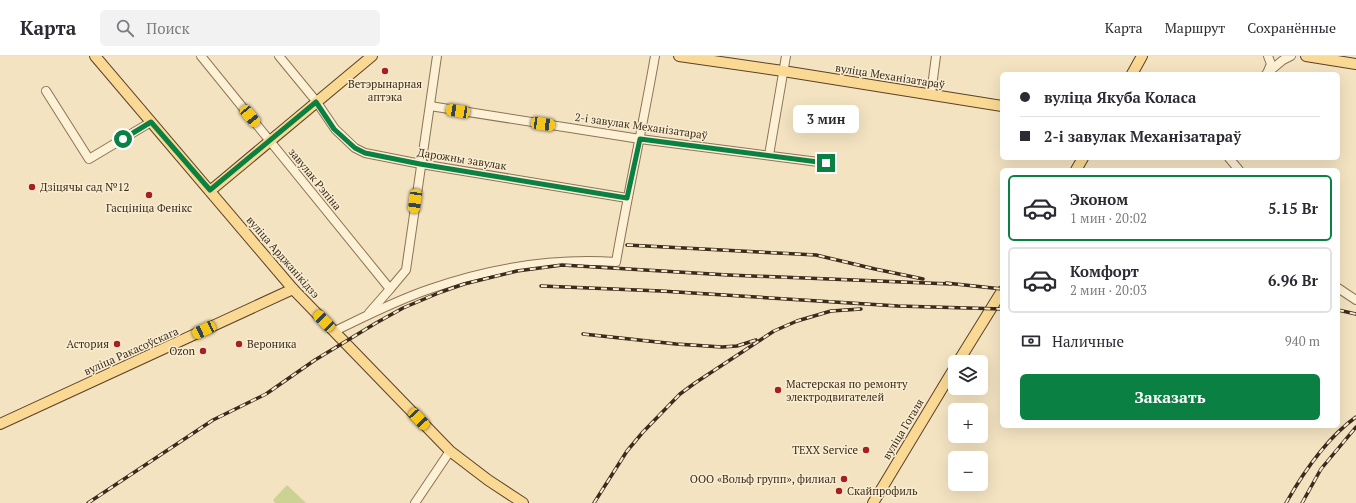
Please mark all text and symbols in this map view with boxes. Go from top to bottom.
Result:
search box [100,10,380,46]
text: Карта [20,15,76,40]
icon: search [114,17,136,39]
text: Поиск [146,18,190,38]
text: Карта [1105,18,1143,37]
text: Маршрут [1165,18,1225,37]
text: Сохранённые [1247,18,1336,37]
street label: вуліца Механізатараў [834,60,946,92]
marker: Ветэрынарная аптэка [380,66,390,76]
place label: Ветэрынарная аптэка [348,77,422,104]
text: вуліца Якуба Коласа [1044,87,1196,107]
car [238,103,262,129]
car [445,103,471,119]
callout: 3 мин [793,105,859,133]
street label: 2-і завулак Механізатараў [574,110,709,142]
text: 3 мин [807,110,845,128]
car [530,116,556,132]
text: 2-і завулак Механізатараў [1044,126,1241,146]
route start [114,130,132,148]
street label: завулак Рэпіна [286,145,345,213]
street label: Дарожны завулак [416,145,508,173]
route end [817,154,835,172]
place label: Дзіцячы сад №12 [40,180,130,194]
marker: Дзіцячы сад №12 [27,182,37,192]
car [407,188,423,214]
text: Эконом [1070,189,1128,209]
marker: Гасцініца Фенікс [144,190,154,200]
icon: car [1022,190,1058,226]
text: 5.15 Br [1268,198,1318,218]
place label: Гасцініца Фенікс [106,201,192,215]
text: 1 мин · 20:02 [1070,209,1147,227]
street label: вуліца Арджанікідзэ [243,213,323,301]
text: Комфорт [1070,261,1139,281]
icon: car [1022,262,1058,298]
text: 6.96 Br [1268,270,1318,290]
text: 2 мин · 20:03 [1070,281,1147,299]
car [311,308,337,334]
car [191,319,217,341]
street label: вуліца Ракасоўскага [81,324,181,378]
icon: cash [1020,330,1042,352]
text: Наличные [1052,331,1124,351]
text: 940 m [1285,332,1320,350]
place label: Астория [67,337,109,351]
place label: Вероника [247,337,297,351]
marker: Астория [112,339,122,349]
marker: Вероника [234,339,244,349]
place label: Ozon [169,344,195,358]
marker: Ozon [198,346,208,356]
map controls [948,355,988,491]
button: layers [948,355,988,395]
button: Заказать [1020,374,1320,420]
place label: Мастерская по ремонту электродвигателей [786,377,908,404]
marker: Мастерская по ремонту электродвигателей [773,385,783,395]
street label: вуліца Гогаля [879,396,927,462]
button: + [948,403,988,443]
car [406,406,432,432]
place label: TEXX Service [792,443,858,457]
marker: TEXX Service [861,445,871,455]
button: − [948,451,988,491]
place label: ООО «Вольф групп», филиал [690,472,836,486]
marker: ООО «Вольф групп», филиал [839,474,849,484]
place label: Скайпрофиль [847,484,918,498]
marker: Скайпрофиль [834,486,844,496]

